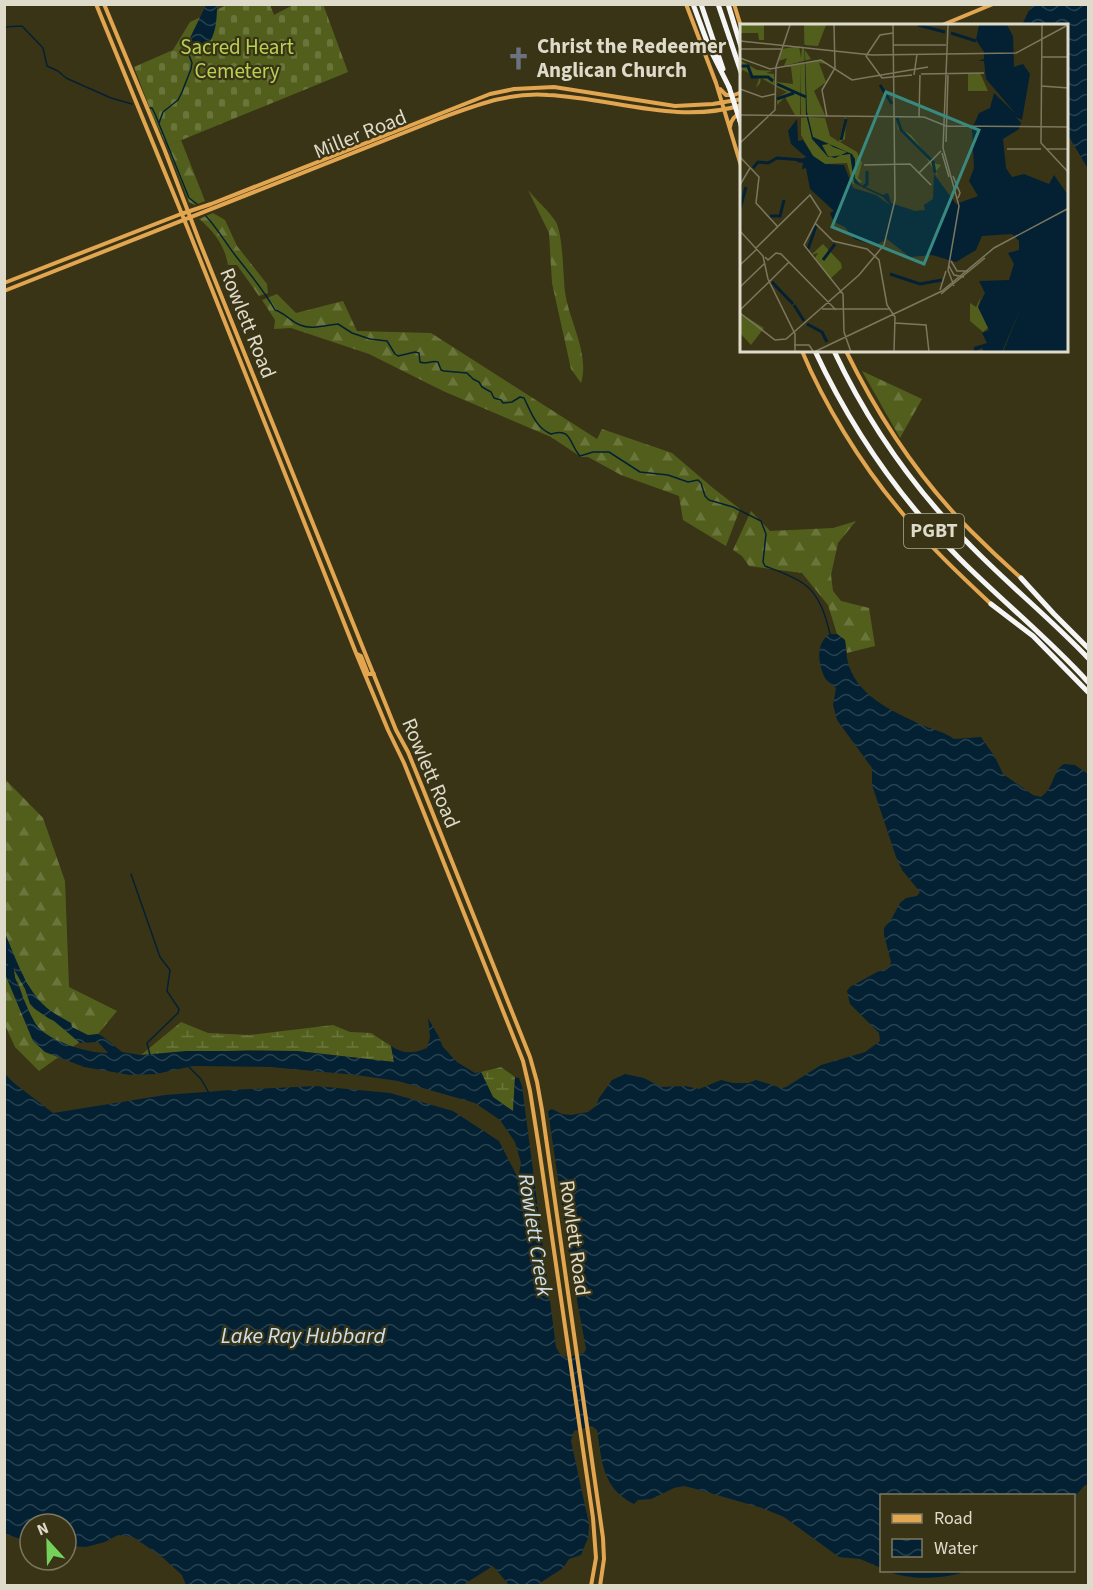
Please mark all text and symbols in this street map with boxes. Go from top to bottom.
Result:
inset map [740,24,1069,352]
place label: Christ the Redeemer Anglican Church [536,31,727,85]
park label: Sacred Heart Cemetery [180,32,294,86]
church icon: Christ the Redeemer Anglican Church [506,45,532,71]
street label: Miller Road [309,102,411,166]
street label: Rowlett Road [212,263,284,383]
road number: PGBT [904,514,964,548]
street label: Rowlett Road [394,713,468,833]
water label: Rowlett Creek [509,1171,561,1299]
street label: Rowlett Road [552,1178,598,1298]
water label: Lake Ray Hubbard [221,1320,386,1352]
legend [880,1494,1075,1572]
text: Road [934,1506,973,1531]
north arrow [18,1512,78,1572]
text: N [34,1517,52,1541]
text: Water [934,1536,978,1561]

